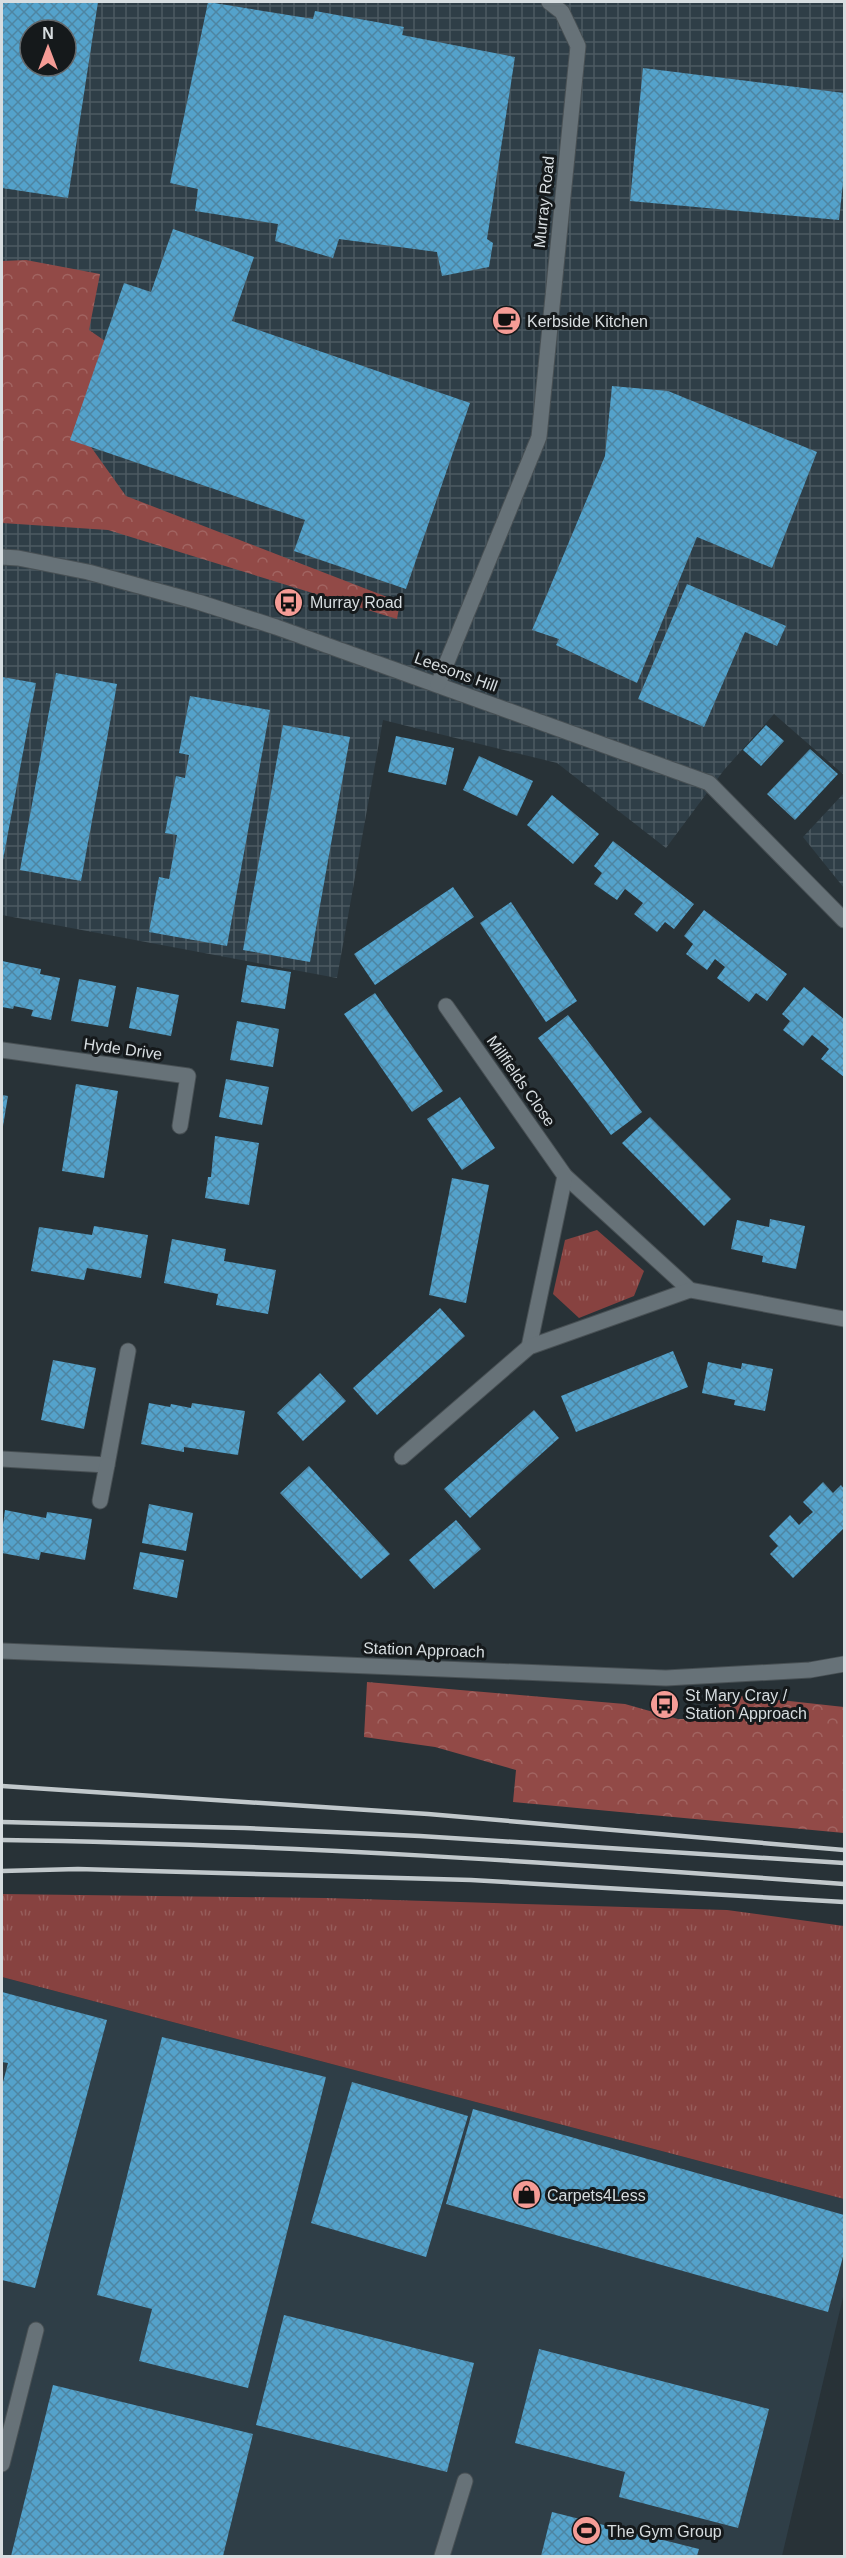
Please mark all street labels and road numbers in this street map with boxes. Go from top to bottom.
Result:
street label: Murray Road [531,155,557,249]
street label: Leesons Hill [412,649,500,695]
street label: Millfields Close [483,1032,559,1130]
street label: Hyde Drive [83,1035,163,1063]
street label: Station Approach [363,1639,485,1661]

